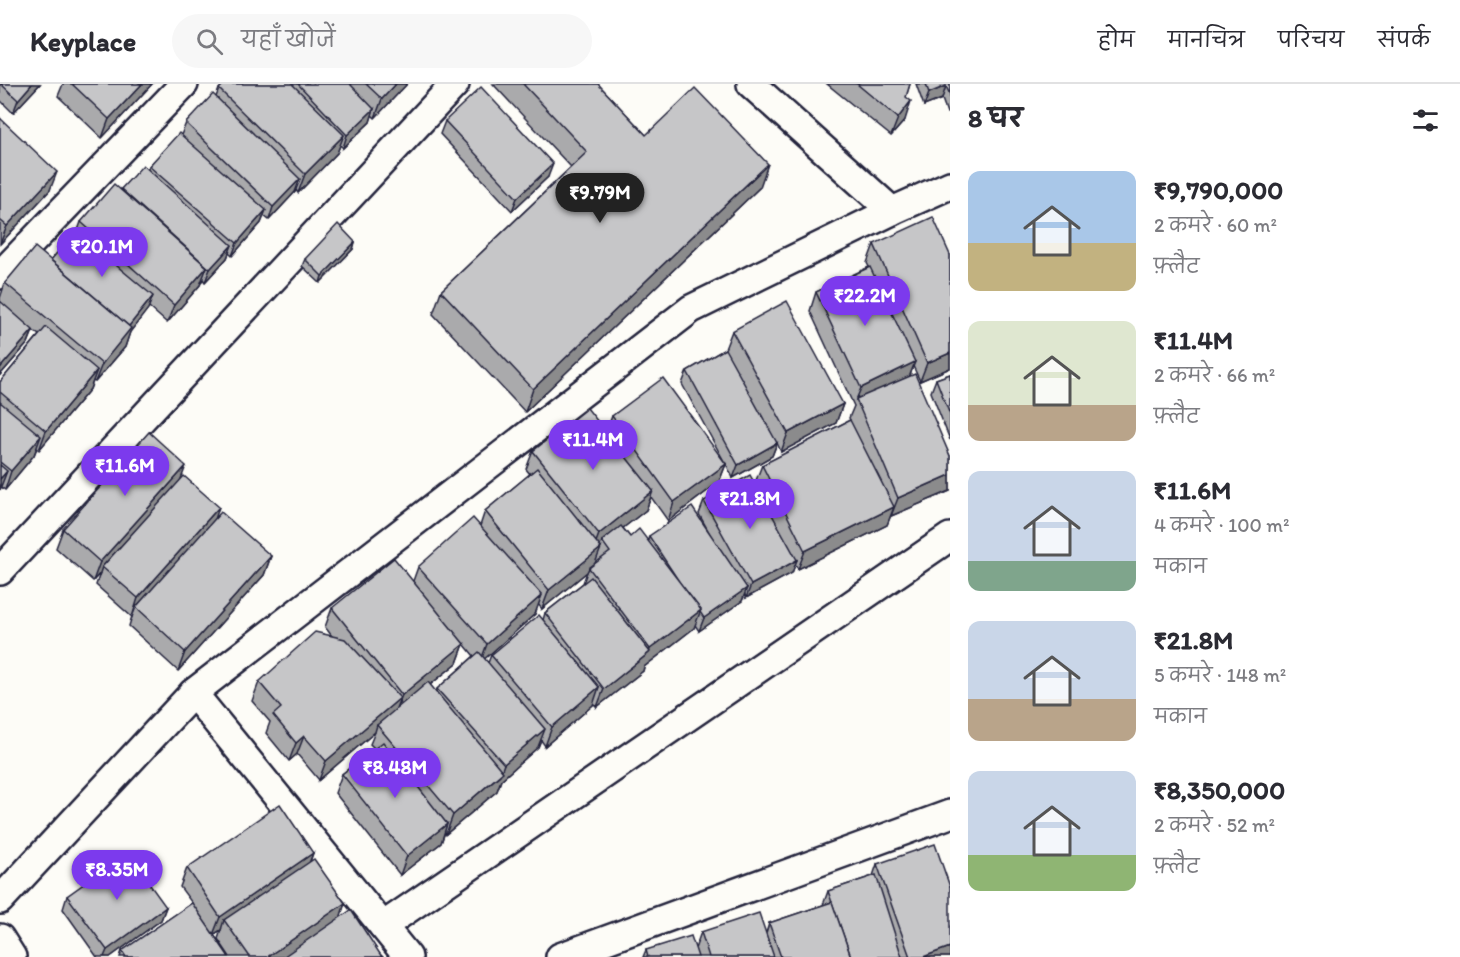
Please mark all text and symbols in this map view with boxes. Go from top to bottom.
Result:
search box [172,14,592,68]
text: Keyplace [30,24,136,58]
icon: search [193,25,226,58]
text: यहाँ खोजें [241,26,335,53]
text: होम [1098,27,1135,52]
text: मानचित्र [1168,27,1245,52]
text: परिचय [1278,27,1344,52]
text: संपर्क [1377,27,1430,52]
text: 8 घर [968,102,1023,134]
icon: filters [1409,104,1442,137]
pin: ₹9.79M [551,173,649,224]
text: ₹9,790,000 [1154,174,1283,206]
text: ₹9.79M [569,180,631,204]
icon: home [1016,195,1088,267]
text: 2 कमरे · 60 m² [1154,213,1277,237]
pin: ₹20.1M [53,227,151,278]
text: ₹20.1M [71,234,133,258]
text: फ़्लैट [1154,254,1200,278]
pin: ₹22.2M [816,276,914,327]
text: ₹22.2M [834,283,896,307]
text: ₹11.4M [1154,324,1233,356]
icon: home [1016,345,1088,417]
text: 2 कमरे · 66 m² [1154,363,1275,387]
text: फ़्लैट [1154,404,1200,428]
pin: ₹11.4M [544,420,642,471]
text: ₹11.4M [563,427,623,451]
pin: ₹11.6M [76,446,174,497]
text: ₹11.6M [95,453,155,477]
text: ₹11.6M [1154,474,1231,506]
pin: ₹21.8M [701,479,799,530]
text: ₹21.8M [719,486,781,510]
icon: home [1016,495,1088,567]
text: 4 कमरे · 100 m² [1154,513,1289,537]
text: मकान [1154,554,1207,578]
text: ₹21.8M [1154,624,1234,656]
icon: home [1016,645,1088,717]
text: 5 कमरे · 148 m² [1154,663,1286,687]
text: मकान [1154,704,1207,728]
pin: ₹8.48M [346,748,444,799]
text: ₹8.48M [363,755,427,779]
text: ₹8,350,000 [1154,774,1285,806]
icon: home [1016,795,1088,867]
text: 2 कमरे · 52 m² [1154,813,1275,837]
pin: ₹8.35M [68,850,166,901]
text: फ़्लैट [1154,854,1200,878]
text: ₹8.35M [86,857,148,881]

